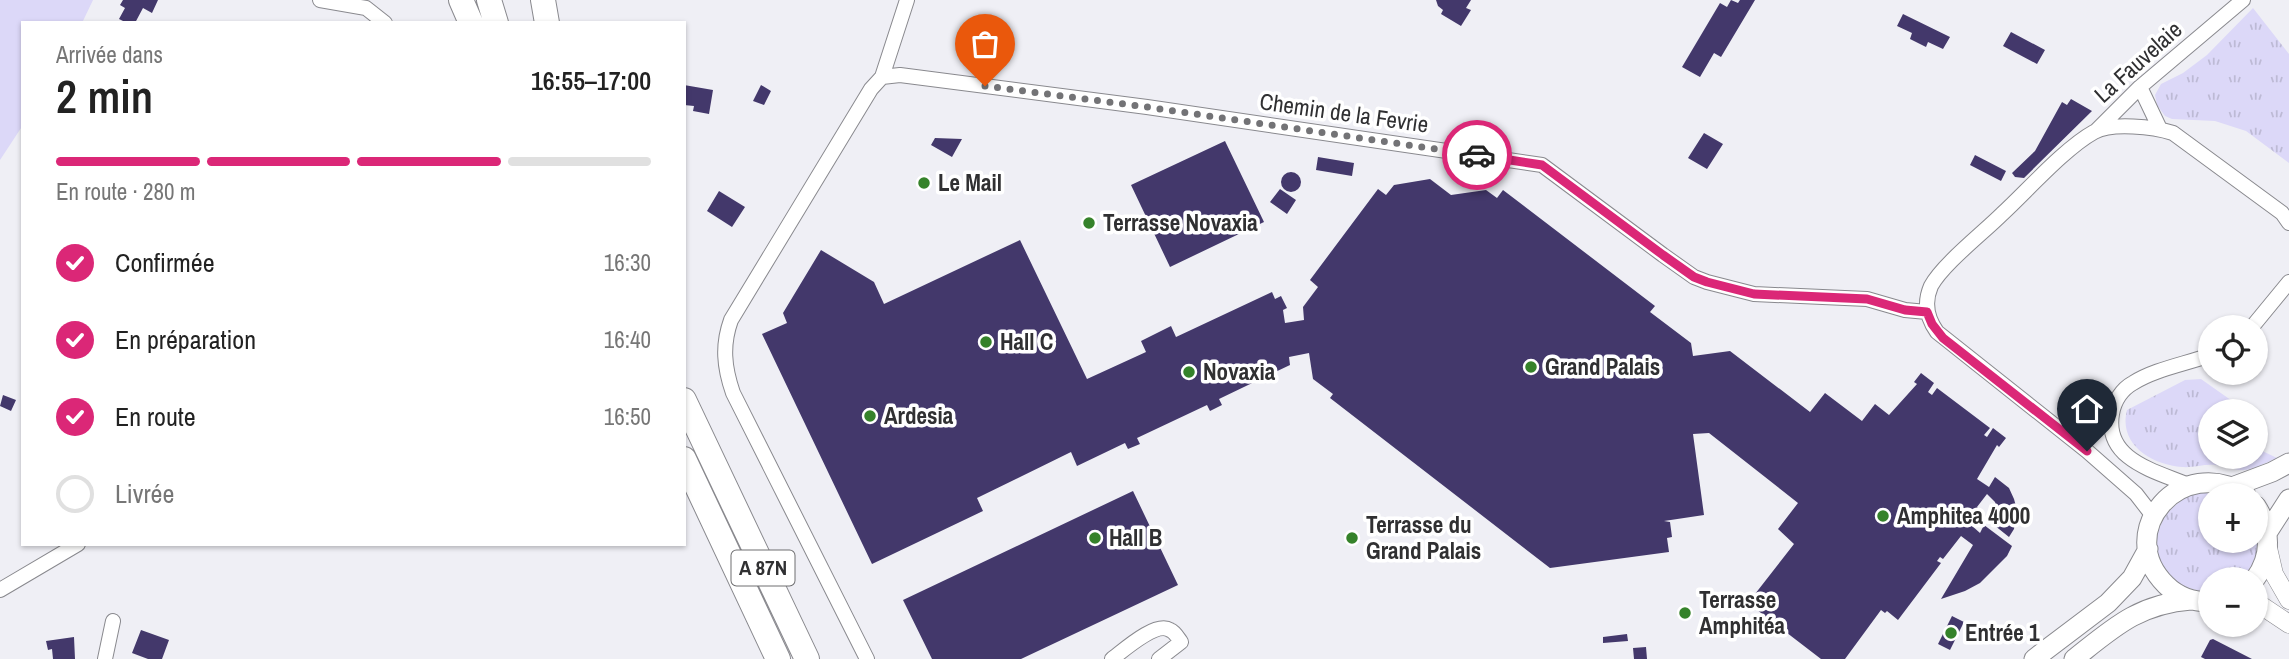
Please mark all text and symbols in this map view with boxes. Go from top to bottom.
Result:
pin [955,14,1015,86]
street label: La Fauvelaie [2087,14,2188,109]
icon: bag [966,25,1004,63]
text: Arrivée dans [56,39,163,70]
text: 16:55–17:00 [531,63,651,98]
text: 2 min [56,65,153,127]
street label: Chemin de la Fevrie [1258,85,1430,140]
courier [1442,120,1512,190]
icon: car [1458,136,1496,174]
place label: Le Mail [938,167,1002,198]
marker: Le Mail [916,175,932,191]
text: En route · 280 m [56,176,195,207]
place label: Terrasse Novaxia [1103,207,1258,238]
marker: Terrasse Novaxia [1081,215,1097,231]
icon: check [56,244,94,282]
text: Confirmée [115,245,215,280]
text: 16:30 [604,247,651,278]
map controls [2198,315,2268,637]
button: locate [2198,315,2268,385]
icon: check [56,321,94,359]
text: En préparation [115,322,256,357]
text: 16:40 [604,324,651,355]
place label: Hall C [1000,326,1053,357]
marker: Hall C [978,334,994,350]
place label: Grand Palais [1545,351,1660,382]
place label: Novaxia [1203,356,1276,387]
marker: Grand Palais [1523,359,1539,375]
marker: Novaxia [1181,364,1197,380]
pin [2057,379,2117,451]
icon: home [2068,390,2106,428]
icon: check [56,398,94,436]
text: En route [115,399,196,434]
button: layers [2198,399,2268,469]
place label: Ardesia [884,400,954,431]
text: 16:50 [604,401,651,432]
marker: Ardesia [862,408,878,424]
text: Livrée [115,476,174,511]
button: + [2198,483,2268,553]
place label: Amphitea 4000 [1897,500,2030,531]
marker: Amphitea 4000 [1875,508,1891,524]
place label: Terrasse du Grand Palais [1366,509,1481,566]
place label: Hall B [1109,522,1162,553]
marker: Hall B [1087,530,1103,546]
marker: Terrasse du Grand Palais [1344,530,1360,546]
road number: A 87N [732,550,794,586]
button: − [2198,567,2268,637]
place label: Terrasse Amphitéa [1699,584,1785,641]
marker: Terrasse Amphitéa [1677,605,1693,621]
place label: Entrée 1 [1965,617,2040,648]
marker: Entrée 1 [1943,625,1959,641]

